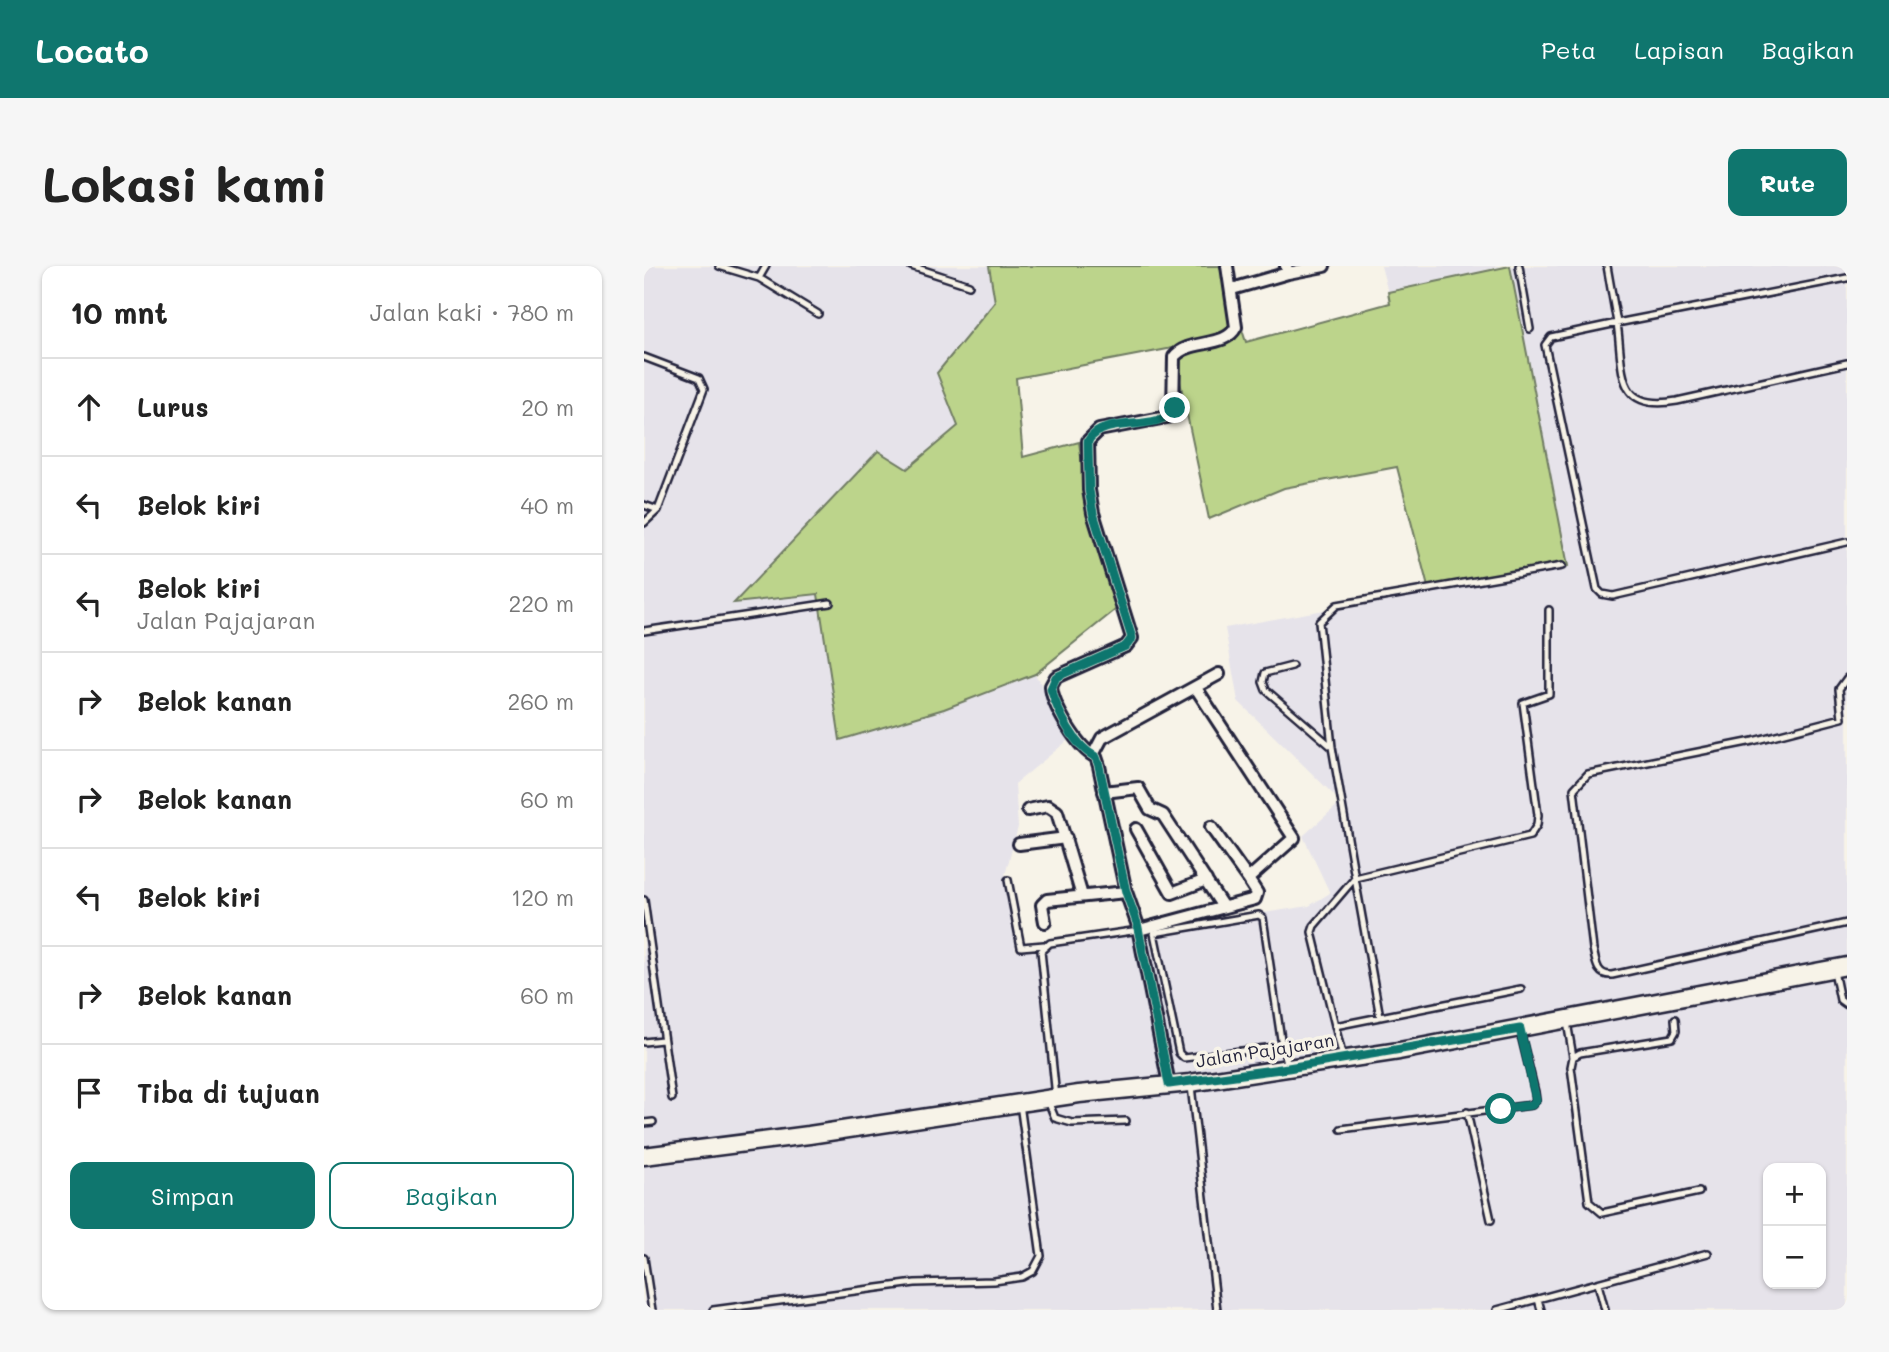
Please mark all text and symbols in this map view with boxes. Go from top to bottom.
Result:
text: Locato [35,28,149,71]
text: Peta [1541,34,1596,65]
text: Lapisan [1634,34,1724,65]
text: Bagikan [1762,34,1854,65]
button: Rute [1728,149,1847,216]
text: Lokasi kami [42,151,328,214]
text: 10 mnt [70,292,168,332]
text: Jalan kaki · 780 m [370,297,574,327]
icon: ahead [70,388,108,426]
text: Lurus [137,390,209,424]
text: 20 m [521,392,574,422]
route end [1159,392,1190,423]
icon: left [70,486,108,524]
text: Belok kiri [137,488,261,522]
text: 40 m [521,490,574,520]
text: Belok kiri [137,571,261,605]
icon: left [70,584,108,622]
text: 220 m [508,588,574,618]
text: Jalan Pajajaran [137,605,315,635]
icon: right [70,682,108,720]
text: Belok kanan [137,684,292,718]
text: 260 m [507,686,574,716]
icon: right [70,780,108,818]
text: Belok kanan [137,782,292,816]
text: 60 m [520,784,574,814]
icon: left [70,878,108,916]
text: Belok kiri [137,880,261,914]
text: 120 m [511,882,574,912]
icon: right [70,976,108,1014]
text: Belok kanan [137,978,292,1012]
text: 60 m [520,980,574,1010]
street label: Jalan Pajajaran [1194,1027,1336,1073]
icon: arrive [70,1074,108,1112]
text: Tiba di tujuan [137,1076,320,1110]
route start [1485,1093,1516,1124]
button: Simpan [70,1162,315,1229]
button: Bagikan [329,1162,574,1229]
map controls [1763,1163,1826,1289]
button: + [1763,1163,1826,1226]
button: − [1763,1226,1826,1289]

